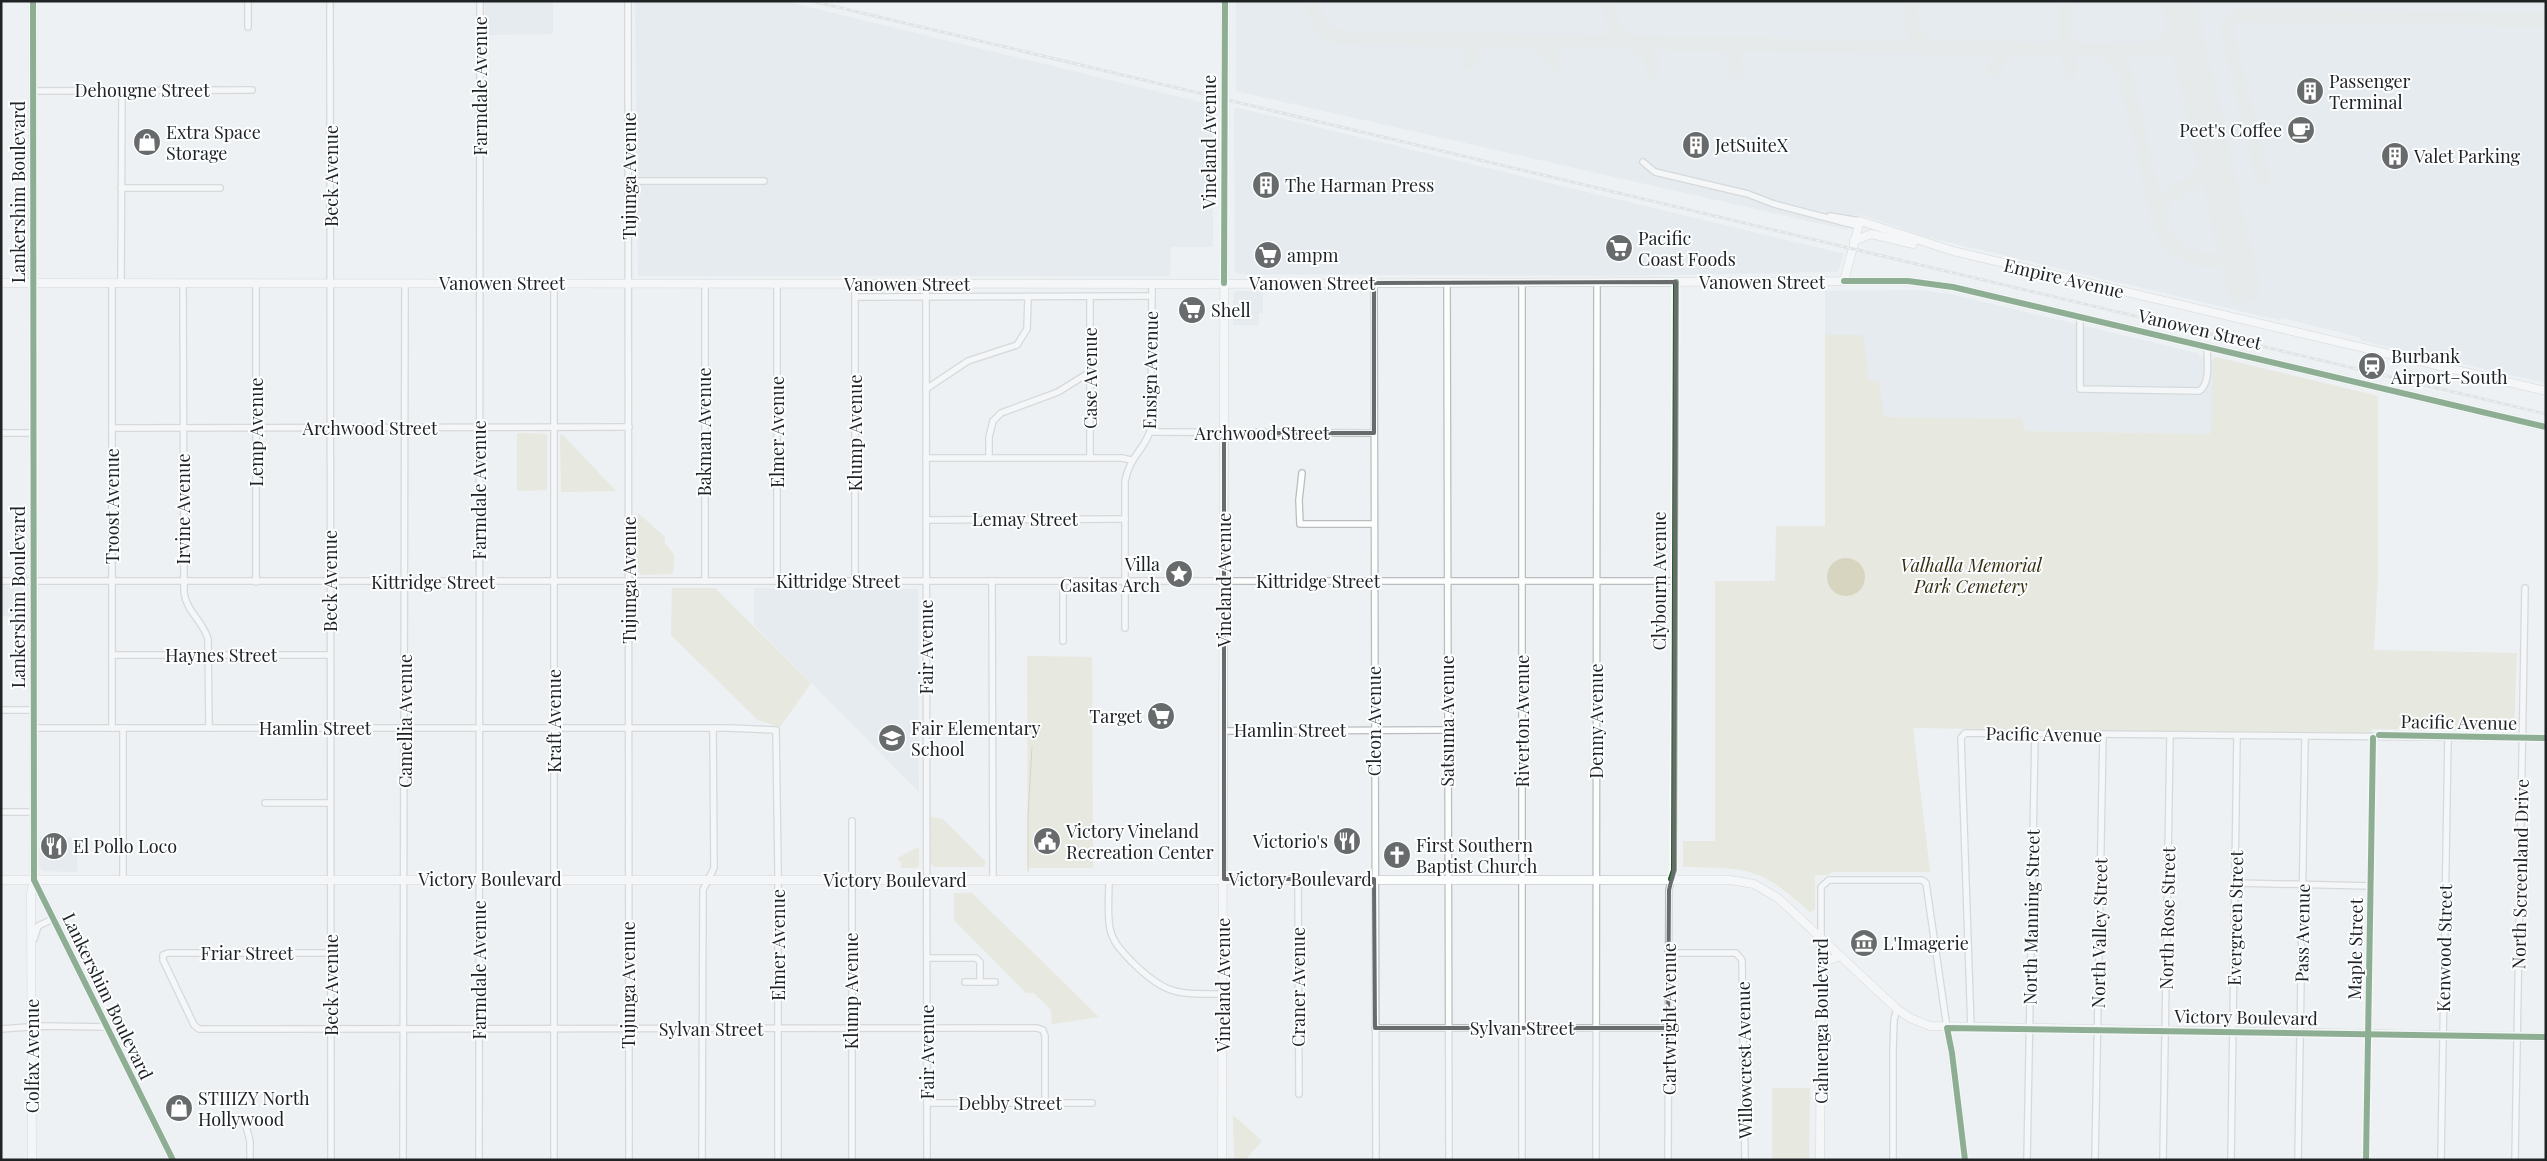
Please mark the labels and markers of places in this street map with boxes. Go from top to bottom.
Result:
place label: Passenger Terminal [2329,69,2411,114]
building icon: Passenger Terminal [2295,76,2325,106]
cafe icon: Peet's Coffee [2286,115,2316,145]
place label: Peet's Coffee [2179,118,2282,142]
place label: Extra Space Storage [166,120,261,165]
shop icon: Extra Space Storage [132,127,162,157]
building icon: JetSuiteX [1681,130,1711,160]
place label: JetSuiteX [1714,133,1789,157]
building icon: Valet Parking [2380,141,2410,171]
place label: Valet Parking [2413,144,2521,168]
building icon: The Harman Press [1251,170,1281,200]
place label: The Harman Press [1285,173,1434,197]
place label: Pacific Coast Foods [1638,226,1736,271]
supermarket icon: Pacific Coast Foods [1604,233,1634,263]
supermarket icon: ampm [1253,240,1283,270]
place label: ampm [1287,243,1338,267]
supermarket icon: Shell [1177,295,1207,325]
place label: Shell [1211,298,1251,322]
place label: Burbank Airport–South [2390,344,2508,389]
station icon: Burbank Airport–South [2357,351,2387,381]
place label: Villa Casitas Arch [1060,552,1160,597]
place icon: Villa Casitas Arch [1164,559,1194,589]
supermarket icon: Target [1146,701,1176,731]
place label: Target [1089,704,1143,728]
place label: Fair Elementary School [911,716,1041,761]
school or university icon: Fair Elementary School [877,723,907,753]
place label: Victory Vineland Recreation Center [1065,819,1214,864]
public building icon: Victory Vineland Recreation Center [1032,826,1062,856]
restaurant icon: Victorio's [1332,826,1362,856]
place label: Victorio's [1252,829,1328,853]
restaurant icon: El Pollo Loco [39,831,69,861]
place label: First Southern Baptist Church [1416,833,1538,878]
place label: El Pollo Loco [73,834,177,858]
church icon: First Southern Baptist Church [1382,840,1412,870]
museum icon: L'Imagerie [1849,928,1879,958]
place label: L'Imagerie [1883,931,1969,955]
place label: STIIIZY North Hollywood [198,1086,310,1131]
shop icon: STIIIZY North Hollywood [164,1093,194,1123]

